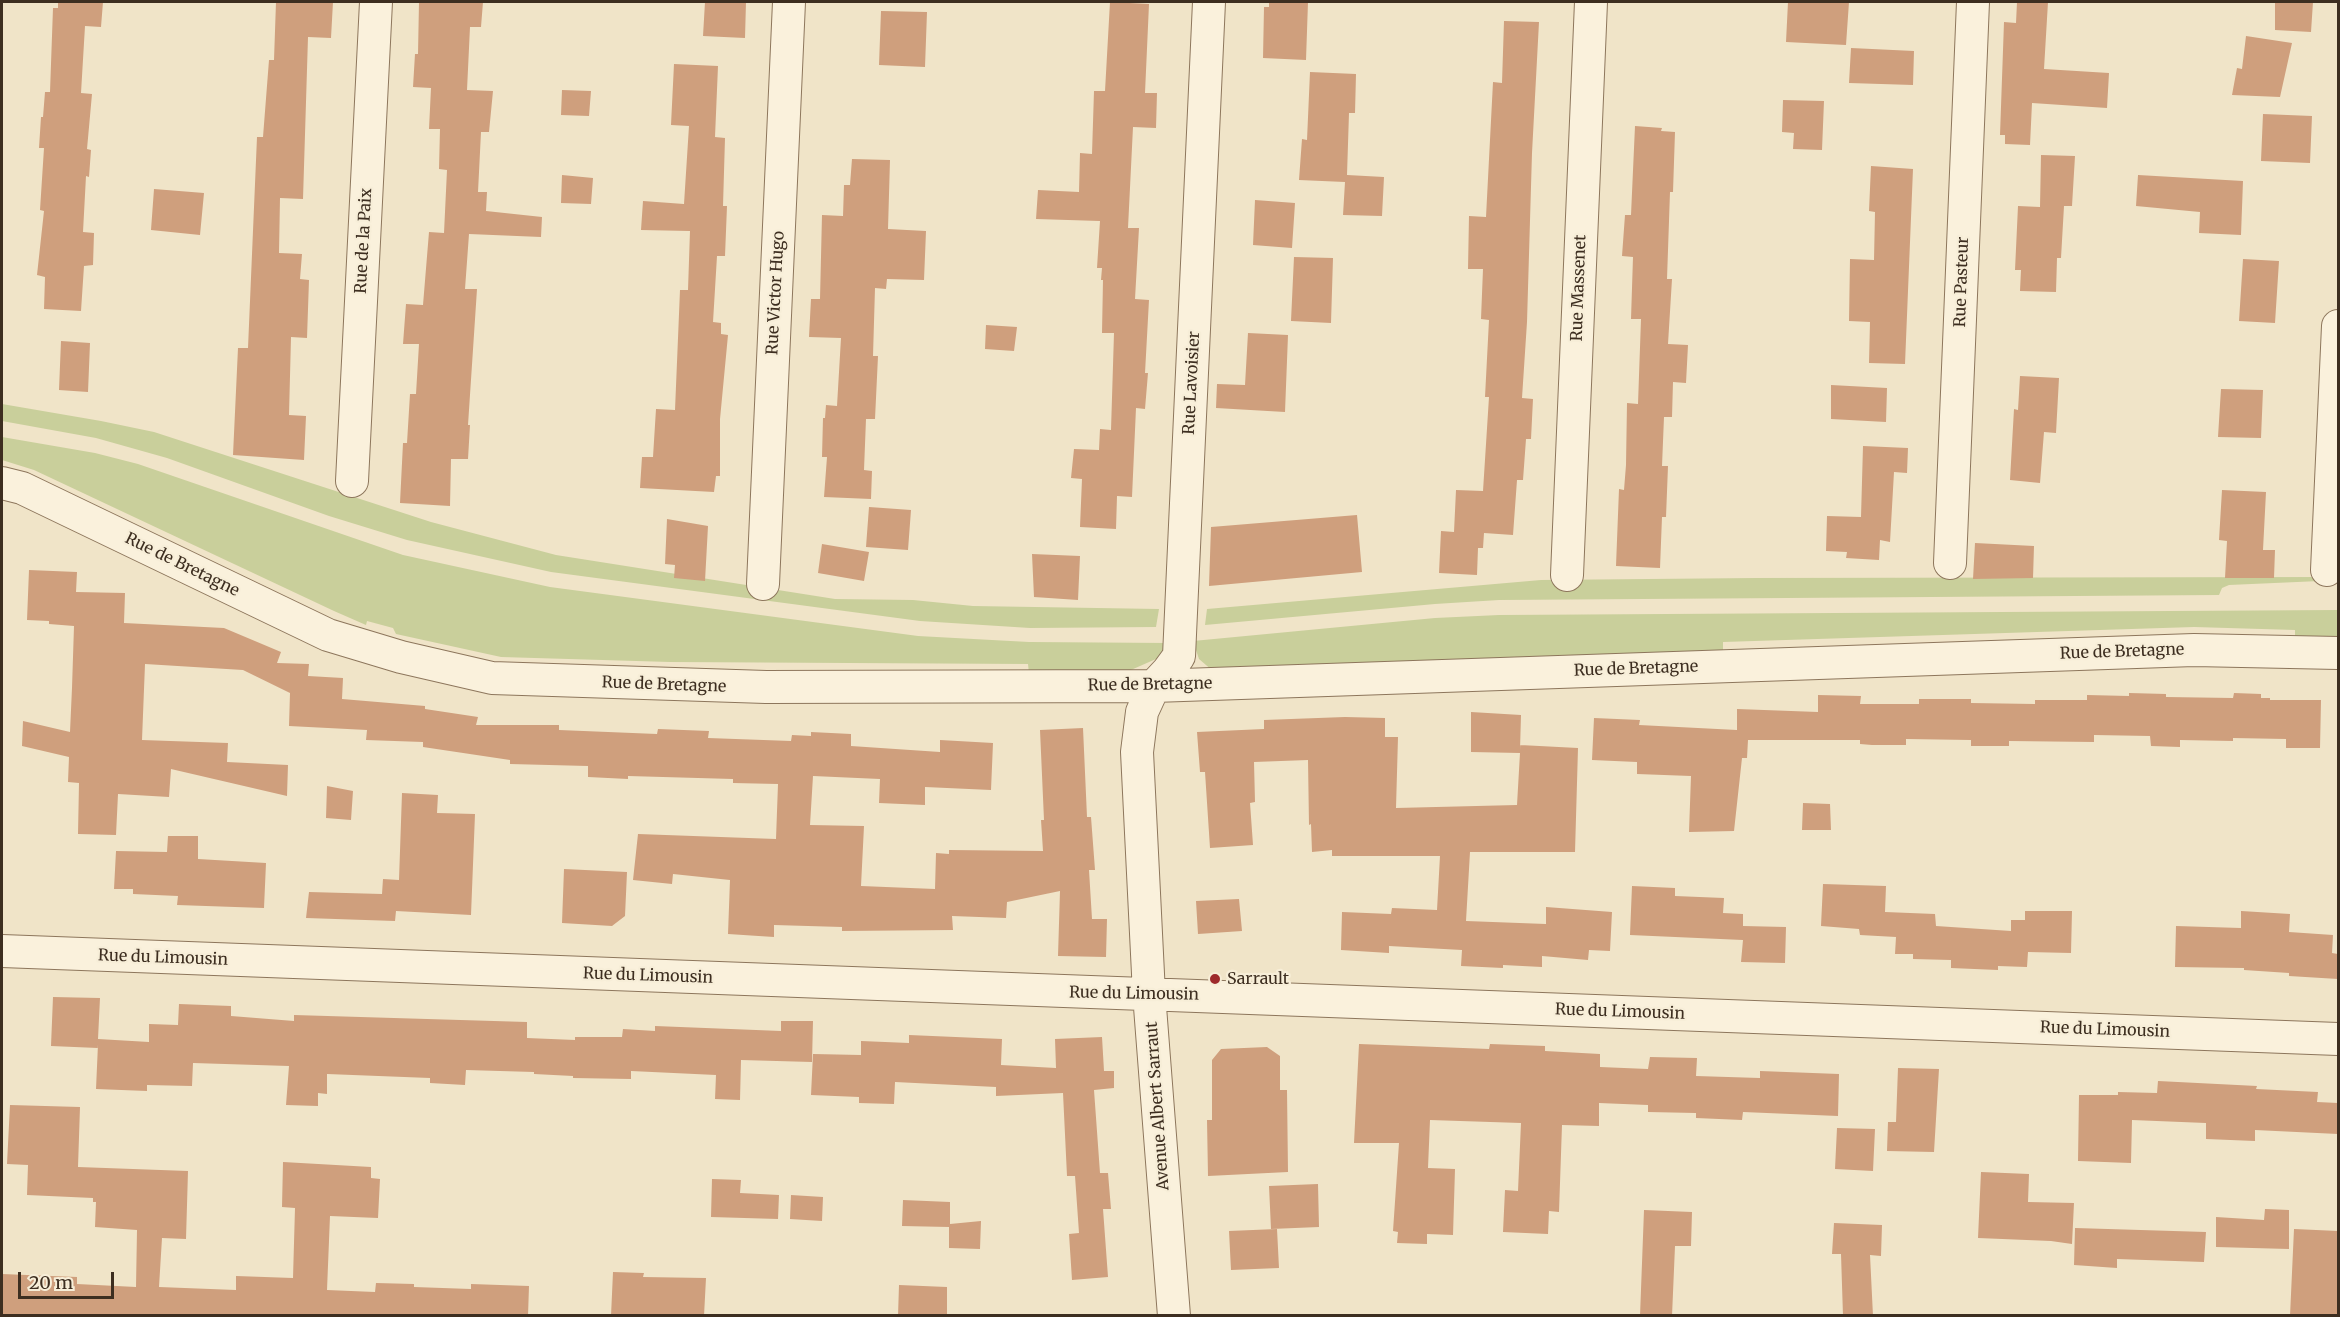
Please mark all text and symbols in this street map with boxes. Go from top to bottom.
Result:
street label: Rue de la Paix [352,188,376,294]
street label: Rue Victor Hugo [763,231,789,355]
street label: Rue Massenet [1568,234,1590,342]
street label: Rue Pasteur [1951,236,1973,328]
street label: Rue Lavoisier [1180,331,1204,435]
street label: Rue de Bretagne [122,529,242,601]
street label: Rue de Bretagne [2059,640,2185,664]
street label: Rue de Bretagne [1573,657,1699,681]
street label: Rue de Bretagne [601,673,727,697]
street label: Rue de Bretagne [1088,674,1212,696]
street label: Rue du Limousin [98,946,228,970]
street label: Rue du Limousin [583,964,713,988]
place label: Sarrault [1227,969,1289,989]
marker: Sarrault [1208,972,1222,986]
street label: Rue du Limousin [1069,983,1199,1005]
street label: Rue du Limousin [1555,1000,1685,1024]
street label: Rue du Limousin [2040,1018,2170,1042]
street label: Avenue Albert Sarraut [1143,1021,1173,1191]
scale bar [21,1260,117,1298]
text: 20 m [29,1271,73,1294]

